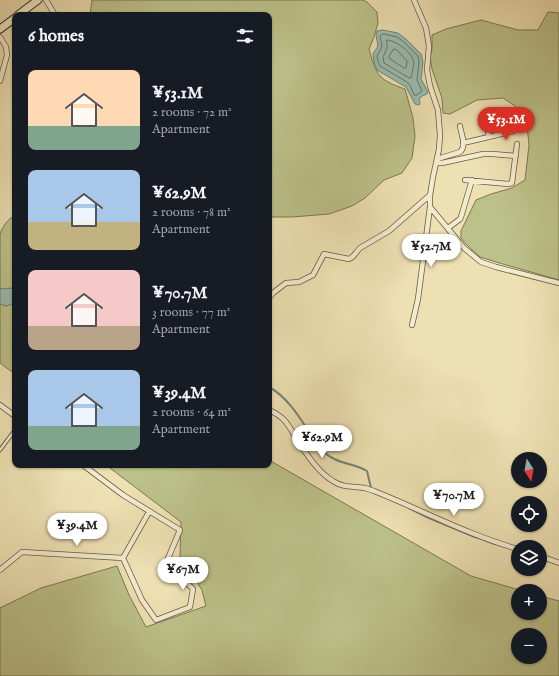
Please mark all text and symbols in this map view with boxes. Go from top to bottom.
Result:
icon: filters [234,25,256,47]
text: 6 homes [28,26,84,47]
text: ¥53.1M [152,83,203,104]
icon: home [60,86,108,134]
text: 2 rooms · 72 m² [152,104,232,121]
pin: ¥53.1M [473,107,539,141]
text: ¥53.1M [487,111,525,128]
text: Apartment [152,121,210,138]
text: ¥62.9M [152,183,207,204]
icon: home [60,186,108,234]
text: 2 rooms · 78 m² [152,204,231,221]
text: Apartment [152,221,210,238]
pin: ¥52.7M [398,234,464,268]
text: ¥52.7M [411,238,451,255]
text: ¥70.7M [152,283,207,304]
icon: home [60,286,108,334]
text: 3 rooms · 77 m² [152,304,230,321]
text: Apartment [152,321,210,338]
text: ¥39.4M [152,383,206,404]
icon: home [60,386,108,434]
text: 2 rooms · 64 m² [152,404,231,421]
text: Apartment [152,421,210,438]
pin: ¥62.9M [289,425,355,459]
text: ¥62.9M [301,429,343,446]
north arrow [511,452,547,488]
map controls [511,452,547,664]
pin: ¥70.7M [421,483,487,517]
text: ¥70.7M [433,487,475,504]
button: locate [511,496,547,532]
pin: ¥39.4M [44,513,110,547]
text: ¥39.4M [56,517,98,534]
button: layers [511,540,547,576]
pin: ¥67M [159,557,207,591]
text: ¥67M [166,561,200,578]
button: + [511,584,547,620]
button: − [511,628,547,664]

